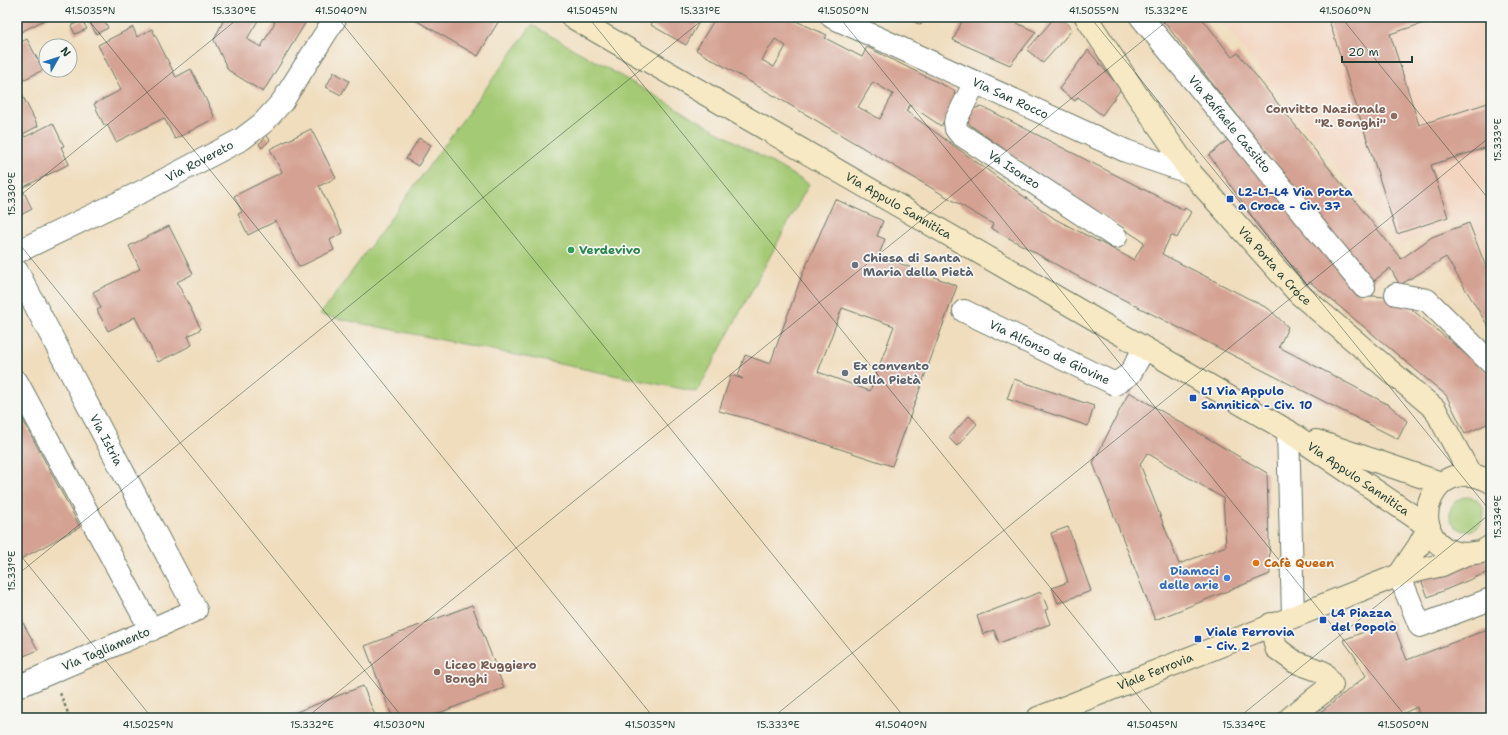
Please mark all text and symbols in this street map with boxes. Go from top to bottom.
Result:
text: 41.5035°N [65,4,115,17]
text: 15.330°E [212,4,256,17]
text: 41.5040°N [315,4,367,17]
text: 41.5045°N [566,4,618,17]
text: 15.331°E [680,4,720,17]
text: 41.5050°N [817,4,869,17]
text: 41.5055°N [1069,4,1119,17]
text: 15.332°E [1144,4,1188,17]
text: 41.5060°N [1319,4,1371,17]
north arrow [38,38,78,78]
scale bar [1342,38,1412,64]
text: N [57,44,74,60]
text: 20 m [1348,44,1379,60]
street label: Via Raffaele Cassitto [1185,72,1274,176]
street label: Via San Rocco [970,74,1051,123]
place label: Convitto Nazionale "R. Bonghi" [1266,101,1386,131]
marker: Convitto Nazionale "R. Bonghi" [1389,111,1399,121]
text: 15.333°E [1491,118,1504,162]
street label: Via Rovereto [163,137,236,186]
street label: Va Isonzo [985,147,1043,193]
street label: Via Appulo Sannitica [842,169,955,243]
text: 15.330°E [5,172,18,216]
place label: L2-L1-L4 Via Porta a Croce - Civ. 37 [1238,184,1353,214]
marker: L2-L1-L4 Via Porta a Croce - Civ. 37 [1225,194,1235,204]
street label: Via Porta a Croce [1234,223,1315,309]
place label: Verdevivo [579,242,641,258]
marker: Verdevivo [566,245,576,255]
place label: Chiesa di Santa Maria della Pietà [863,250,974,280]
marker: Chiesa di Santa Maria della Pietà [850,260,860,270]
street label: Via Alfonso de Giovine [986,316,1113,388]
place label: Ex convento della Pietà [853,358,929,388]
marker: Ex convento della Pietà [840,368,850,378]
place label: L1 Via Appulo Sannitica - Civ. 10 [1201,383,1312,413]
marker: L1 Via Appulo Sannitica - Civ. 10 [1188,393,1198,403]
street label: Via Istria [86,411,127,469]
street label: Via Appulo Sannitica [1304,438,1413,520]
text: 15.334°E [1491,495,1504,539]
text: 15.331°E [5,551,18,591]
place label: Cafè Queen [1264,555,1334,571]
marker: Cafè Queen [1251,558,1261,568]
place label: Diamoci delle arie [1159,563,1219,593]
marker: Diamoci delle arie [1222,573,1232,583]
place label: L4 Piazza del Popolo [1331,605,1397,635]
marker: L4 Piazza del Popolo [1318,615,1328,625]
street label: Via Tagliamento [60,623,152,675]
place label: Viale Ferrovia - Civ. 2 [1206,624,1295,654]
marker: Viale Ferrovia - Civ. 2 [1193,634,1203,644]
street label: Viale Ferrovia [1115,649,1196,694]
place label: Liceo Ruggiero Bonghi [445,657,537,687]
marker: Liceo Ruggiero Bonghi [432,667,442,677]
text: 41.5025°N [123,718,173,731]
text: 15.332°E [290,718,334,731]
text: 41.5030°N [373,718,425,731]
text: 41.5035°N [625,718,675,731]
text: 15.333°E [756,718,800,731]
text: 41.5040°N [875,718,927,731]
text: 41.5045°N [1126,718,1178,731]
text: 15.334°E [1222,718,1266,731]
text: 41.5050°N [1377,718,1429,731]

